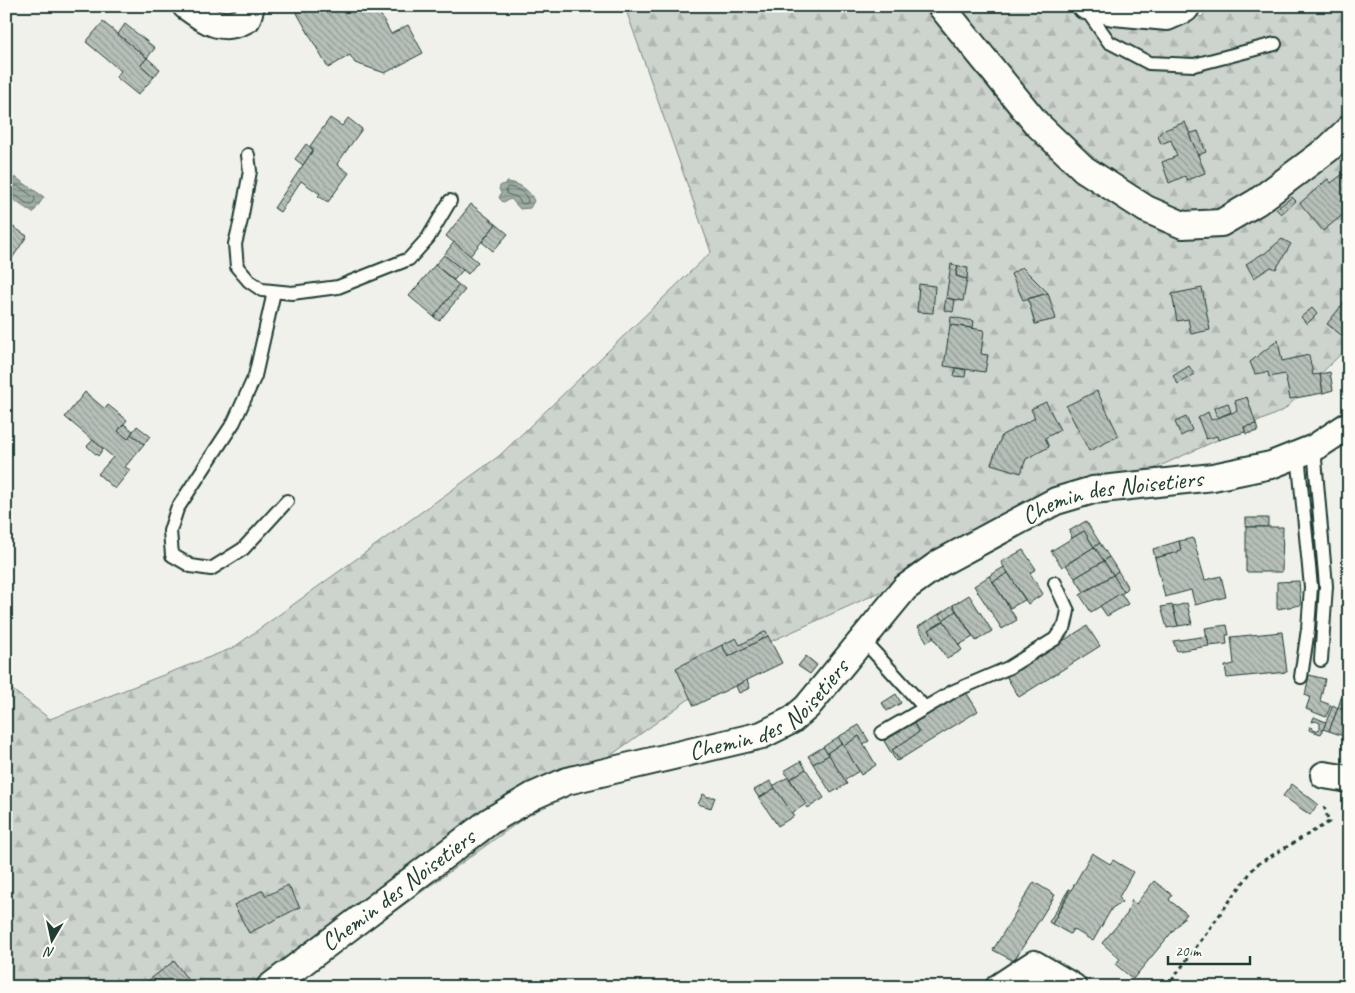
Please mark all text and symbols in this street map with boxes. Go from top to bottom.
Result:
street label: Chemin des Noisetiers [1016,462,1207,532]
street label: Chemin des Noisetiers [686,651,857,768]
street label: Chemin des Noisetiers [314,820,484,959]
north arrow [28,916,78,966]
scale bar [1168,933,1250,965]
text: 20 m [1175,942,1202,961]
text: N [42,943,56,961]

